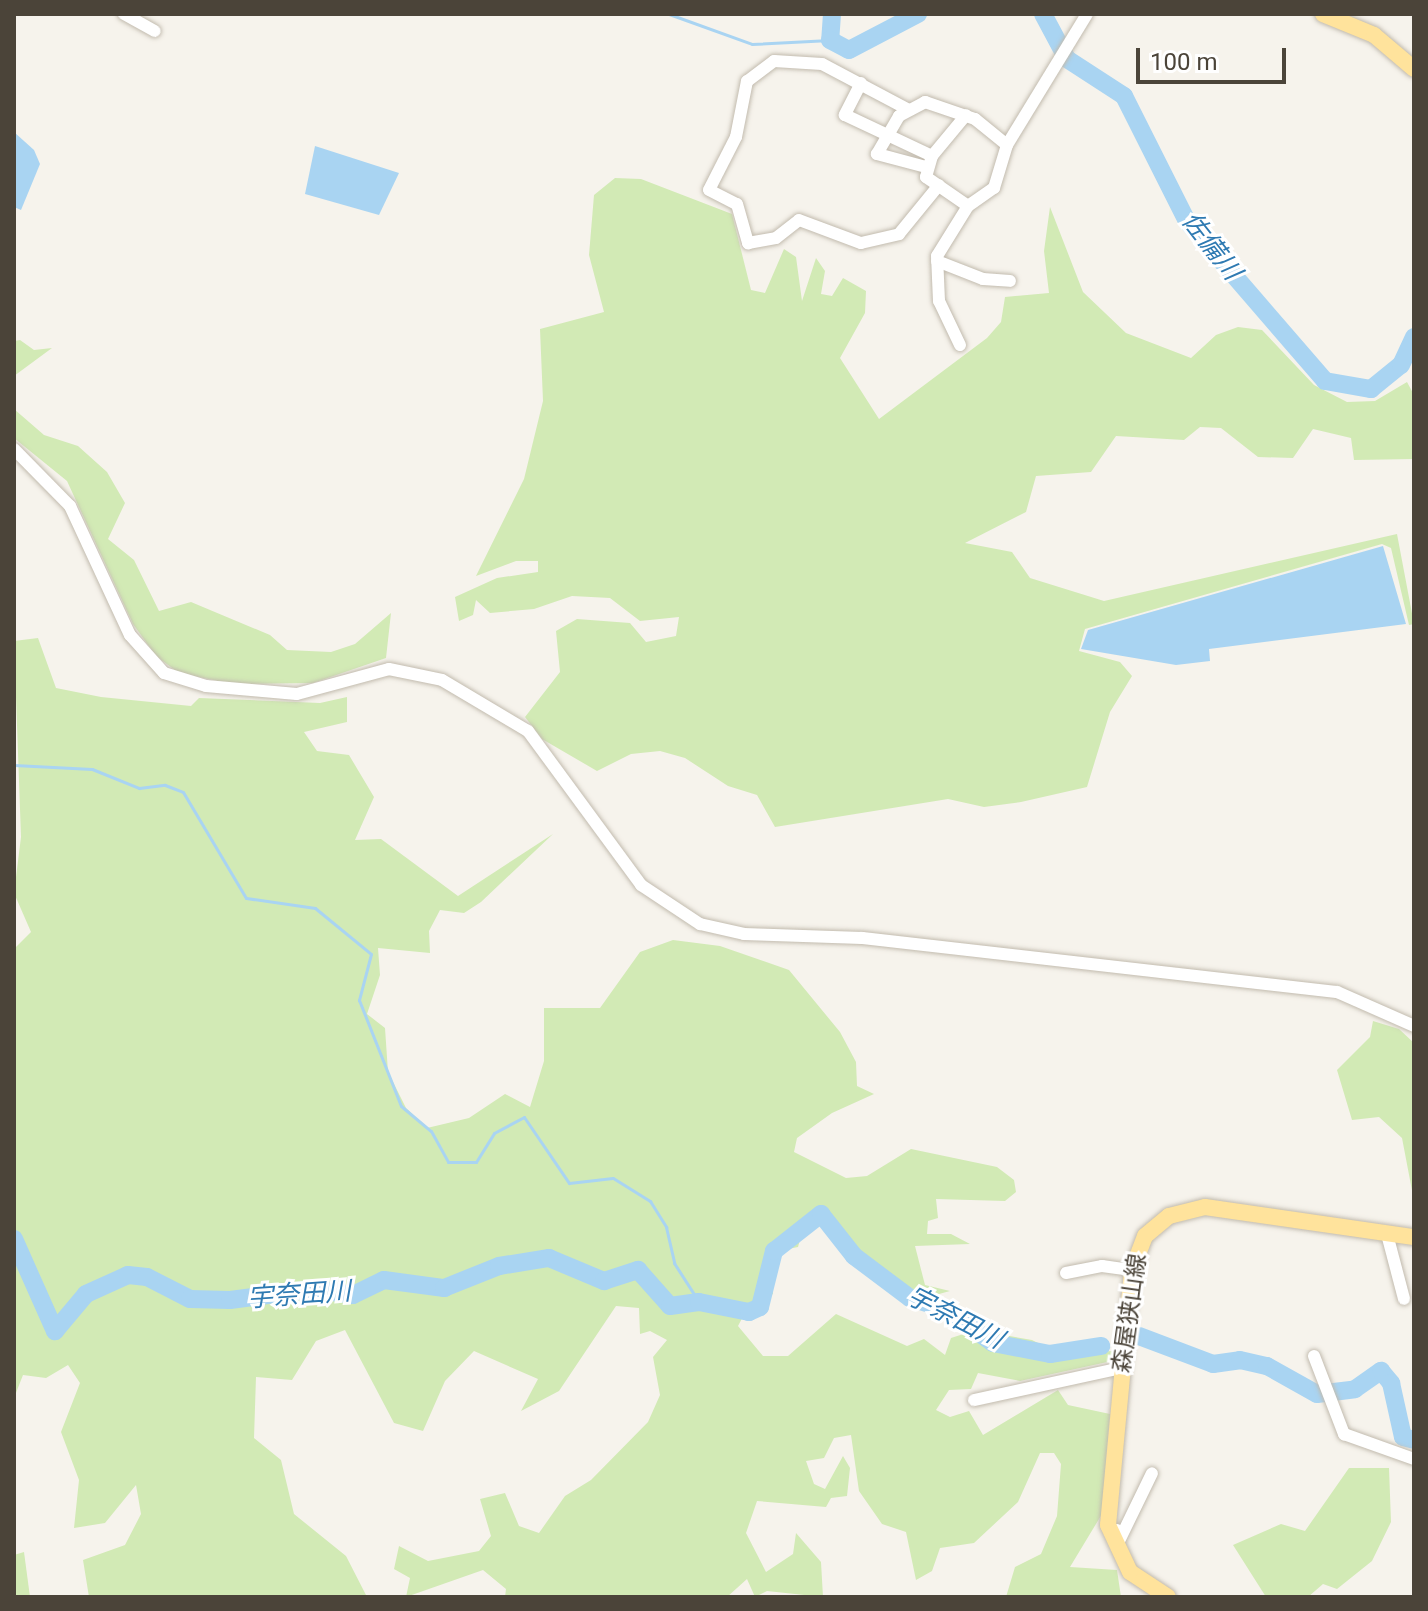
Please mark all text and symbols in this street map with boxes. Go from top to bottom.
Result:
scale bar [1140,32,1290,82]
text: 100 m [1150,48,1217,76]
water label: 佐備川 [1175,206,1247,286]
street label: 森屋狭山線 [1107,1252,1153,1374]
water label: 宇奈田川 [246,1276,352,1314]
water label: 宇奈田川 [902,1280,1008,1356]

